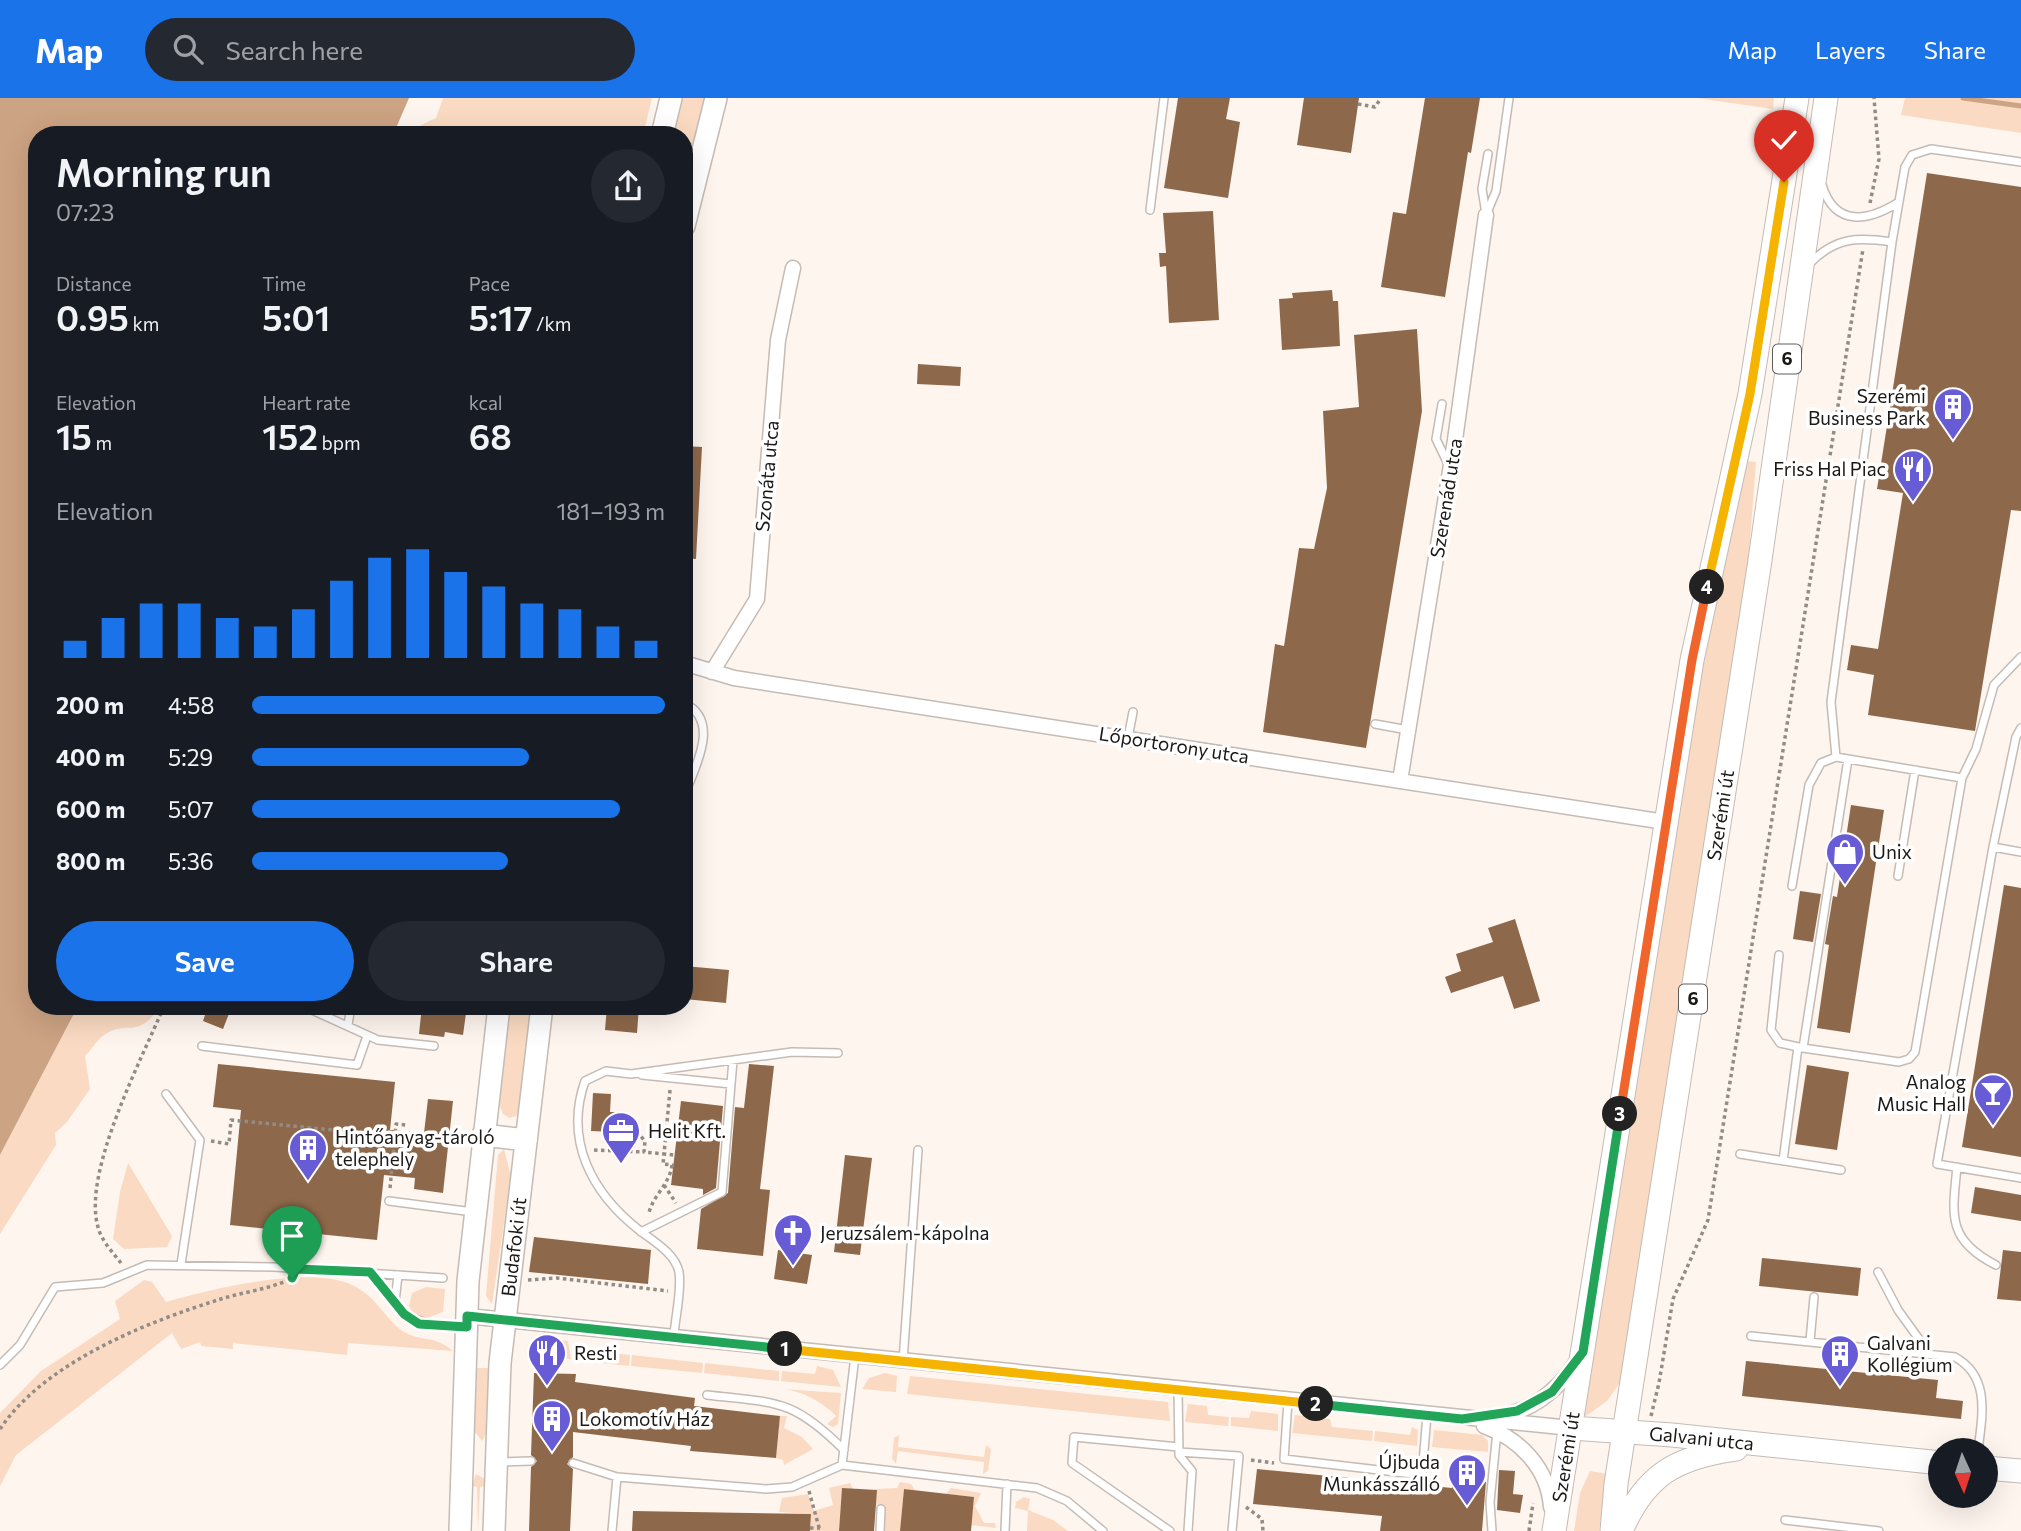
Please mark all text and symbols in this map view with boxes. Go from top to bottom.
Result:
search box [145,18,635,81]
text: Map [35,29,103,70]
icon: search [169,30,207,68]
text: Search here [225,34,363,65]
text: Map [1728,35,1777,64]
text: Layers [1815,35,1886,64]
text: Share [1924,35,1986,64]
pin [1754,110,1814,182]
icon: check [1765,121,1803,159]
text: Morning run [56,148,272,195]
button: share [591,149,665,223]
text: 07:23 [56,198,114,226]
text: Distance [56,272,132,295]
text: Time [262,272,306,295]
text: Pace [469,272,510,295]
text: 0.95 [56,295,129,338]
text: 5:01 [262,295,330,338]
text: 5:17 [469,295,532,338]
text: km [129,312,159,335]
text: /km [532,312,571,335]
road number: 6 [1773,344,1801,374]
place label: Szerémi Business Park [1808,384,1926,429]
building icon: Szerémi Business Park [1932,386,1974,441]
text: Elevation [56,391,136,414]
text: Heart rate [262,391,351,414]
text: kcal [469,391,503,414]
text: 15 [56,414,92,457]
text: 152 [262,414,318,457]
text: 68 [469,414,512,457]
street label: Szonáta utca [750,419,783,533]
text: m [92,431,112,454]
text: bpm [318,431,361,454]
street label: Szerenád utca [1425,436,1466,559]
restaurant icon: Friss Hal Piac [1892,448,1934,503]
place label: Friss Hal Piac [1773,457,1886,480]
text: Elevation [56,497,153,525]
text: 181–193 m [557,497,665,525]
pin: 4 [1690,570,1724,604]
text: 4 [1701,575,1712,598]
text: 200 m [56,691,124,719]
text: 4:58 [168,691,214,719]
street label: Lőportorony utca [1097,721,1251,768]
text: 400 m [56,743,125,771]
text: 5:29 [168,743,213,771]
street label: Szerémi út [1701,768,1738,862]
text: 600 m [56,795,125,823]
text: 5:07 [168,795,214,823]
shop icon: Unix [1824,831,1866,886]
place label: Unix [1872,840,1912,863]
text: 800 m [56,847,125,875]
text: 5:36 [168,847,214,875]
button: Save [56,921,354,1001]
button: Share [368,921,665,1001]
road number: 6 [1679,985,1707,1014]
place label: Analog Music Hall [1877,1070,1966,1115]
bar icon: Analog Music Hall [1972,1072,2014,1127]
pin: 3 [1602,1096,1638,1132]
text: 3 [1614,1102,1625,1125]
office icon: Helit Kft. [600,1110,642,1165]
place label: Helit Kft. [648,1119,726,1142]
place label: Hintőanyag-tároló telephely [335,1125,495,1170]
building icon: Hintőanyag-tároló telephely [287,1127,329,1182]
street label: Budafoki út [496,1196,530,1298]
pin [262,1206,322,1278]
church icon: Jeruzsálem-kápolna [772,1212,814,1267]
icon: arrive [273,1217,311,1255]
place label: Jeruzsálem-kápolna [820,1221,990,1244]
place label: Galvani Kollégium [1867,1331,1952,1376]
restaurant icon: Resti [526,1332,568,1387]
pin: 1 [768,1332,802,1366]
building icon: Galvani Kollégium [1819,1333,1861,1388]
text: 1 [780,1337,789,1360]
place label: Resti [574,1341,617,1364]
pin: 2 [1298,1386,1334,1422]
text: 2 [1310,1392,1321,1415]
building icon: Lokomotív Ház [531,1398,573,1453]
place label: Lokomotív Ház [579,1407,710,1430]
street label: Szerémi út [1547,1410,1584,1504]
street label: Galvani utca [1648,1421,1755,1454]
north arrow [1928,1438,1998,1508]
map controls [1928,1438,1998,1508]
place label: Újbuda Munkásszálló [1323,1449,1440,1495]
building icon: Újbuda Munkásszálló [1446,1452,1488,1507]

